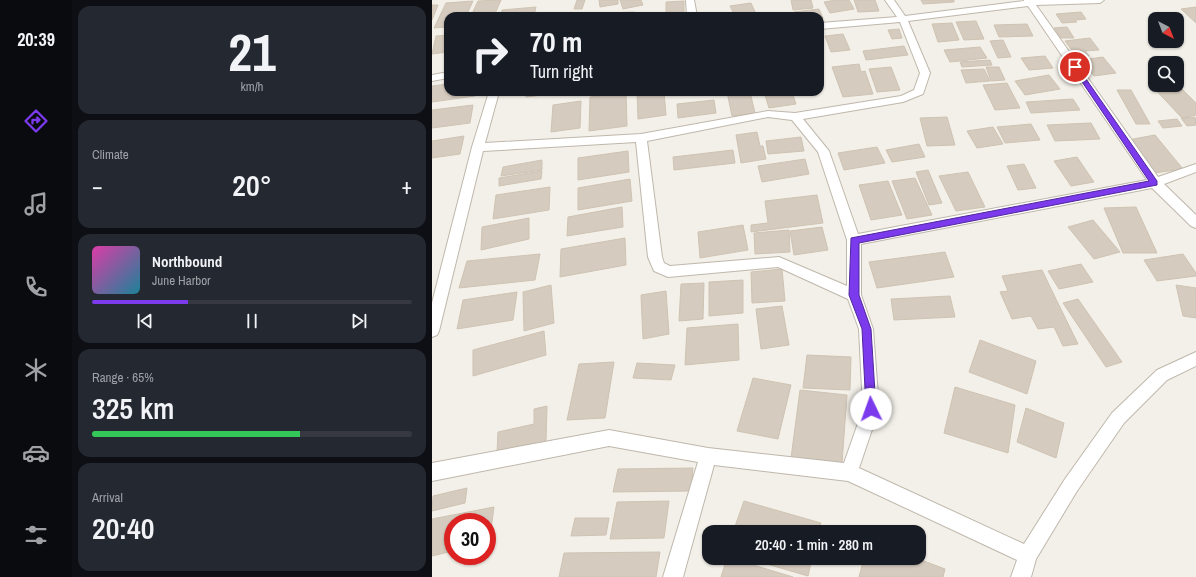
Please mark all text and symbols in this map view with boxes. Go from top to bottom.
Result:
north arrow [1148,12,1184,48]
map controls [1148,12,1184,92]
text: 21 [228,17,276,87]
text: 70 m [530,23,582,61]
text: 20:39 [17,27,55,52]
icon: right [464,28,516,80]
pin [1058,50,1092,84]
icon: arrive [1064,56,1086,78]
button: search [1148,56,1184,92]
text: Turn right [530,59,593,84]
text: km/h [240,78,264,95]
icon: directions [22,107,50,135]
text: Climate [92,146,129,163]
text: 20° [232,165,272,205]
text: − [92,171,103,201]
text: + [401,171,412,201]
icon: music [22,190,50,218]
text: Northbound [152,251,222,272]
text: June Harbor [152,272,211,289]
icon: phone [22,273,50,301]
icon: previous [134,310,156,332]
icon: pause [241,310,263,332]
icon: next [348,310,370,332]
icon: climate [22,356,50,384]
text: Range · 65% [92,369,154,386]
text: 325 km [92,388,174,428]
position arrow [850,388,892,430]
icon: car [22,439,50,467]
text: Arrival [92,489,123,506]
text: 20:40 [92,508,154,548]
speed limit sign: 30 [444,513,496,565]
icon: filters [22,521,50,549]
text: 20:40 · 1 min · 280 m [755,534,873,555]

